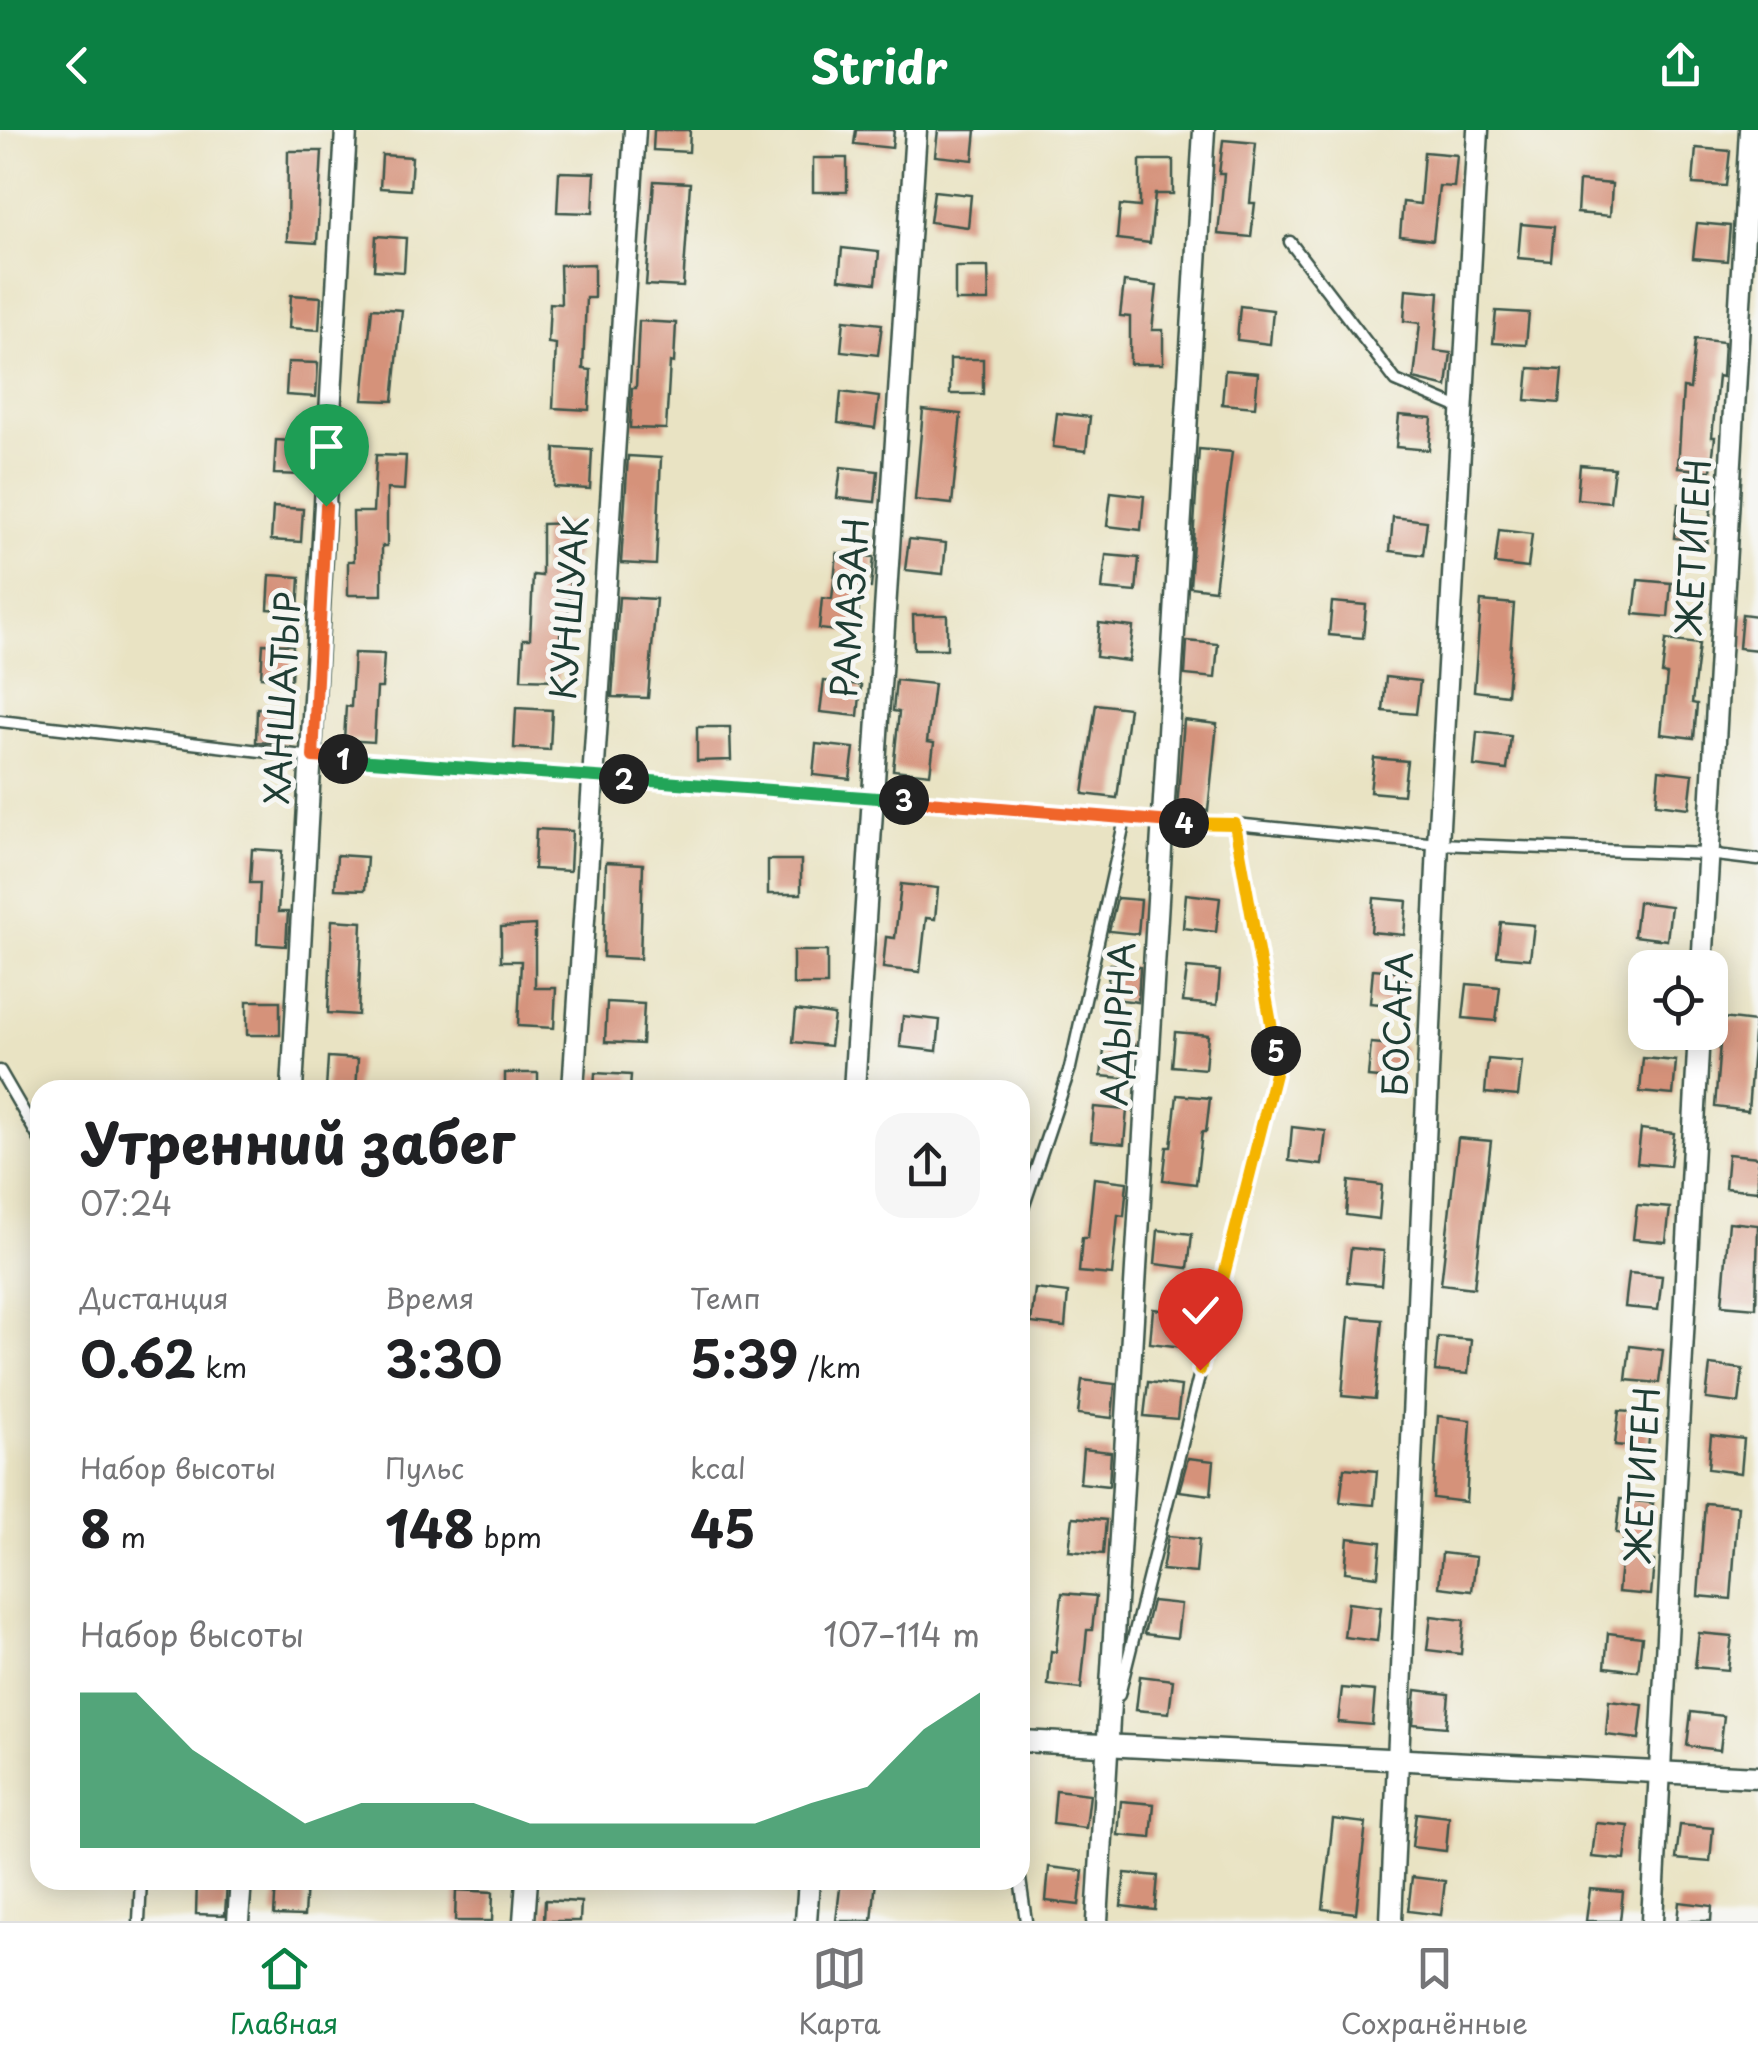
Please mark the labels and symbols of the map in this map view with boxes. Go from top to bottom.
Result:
pin [284,404,369,507]
street label: ЖЕТИГЕН [1660,457,1723,637]
street label: КУНШУАК [535,514,600,702]
street label: РАМАЗАН [816,516,881,700]
street label: ХАНШАТЫР [248,590,313,805]
pin: 1 [318,734,368,784]
pin: 2 [599,754,649,804]
pin: 3 [879,775,929,825]
pin: 4 [1159,798,1209,848]
street label: АДЫРНА [1086,941,1147,1107]
street label: БОСАҒА [1366,951,1425,1097]
pin: 5 [1251,1026,1301,1076]
pin [1158,1268,1243,1371]
street label: ЖЕТИГЕН [1609,1385,1672,1565]

